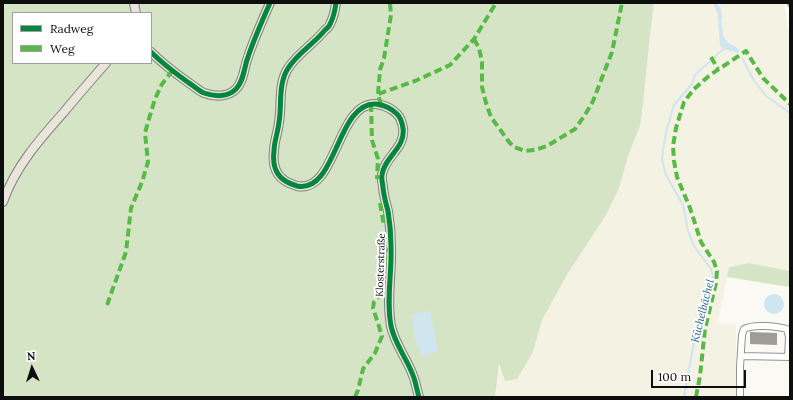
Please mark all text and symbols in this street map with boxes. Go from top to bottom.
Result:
legend [12,12,152,64]
text: Radweg [50,21,93,36]
text: Weg [50,41,75,56]
street label: Klosterstraße [374,233,388,297]
water label: Küchelbächel [689,278,717,344]
north arrow [12,348,52,388]
text: N [26,349,36,363]
scale bar [653,362,748,388]
text: 100 m [658,369,691,384]

